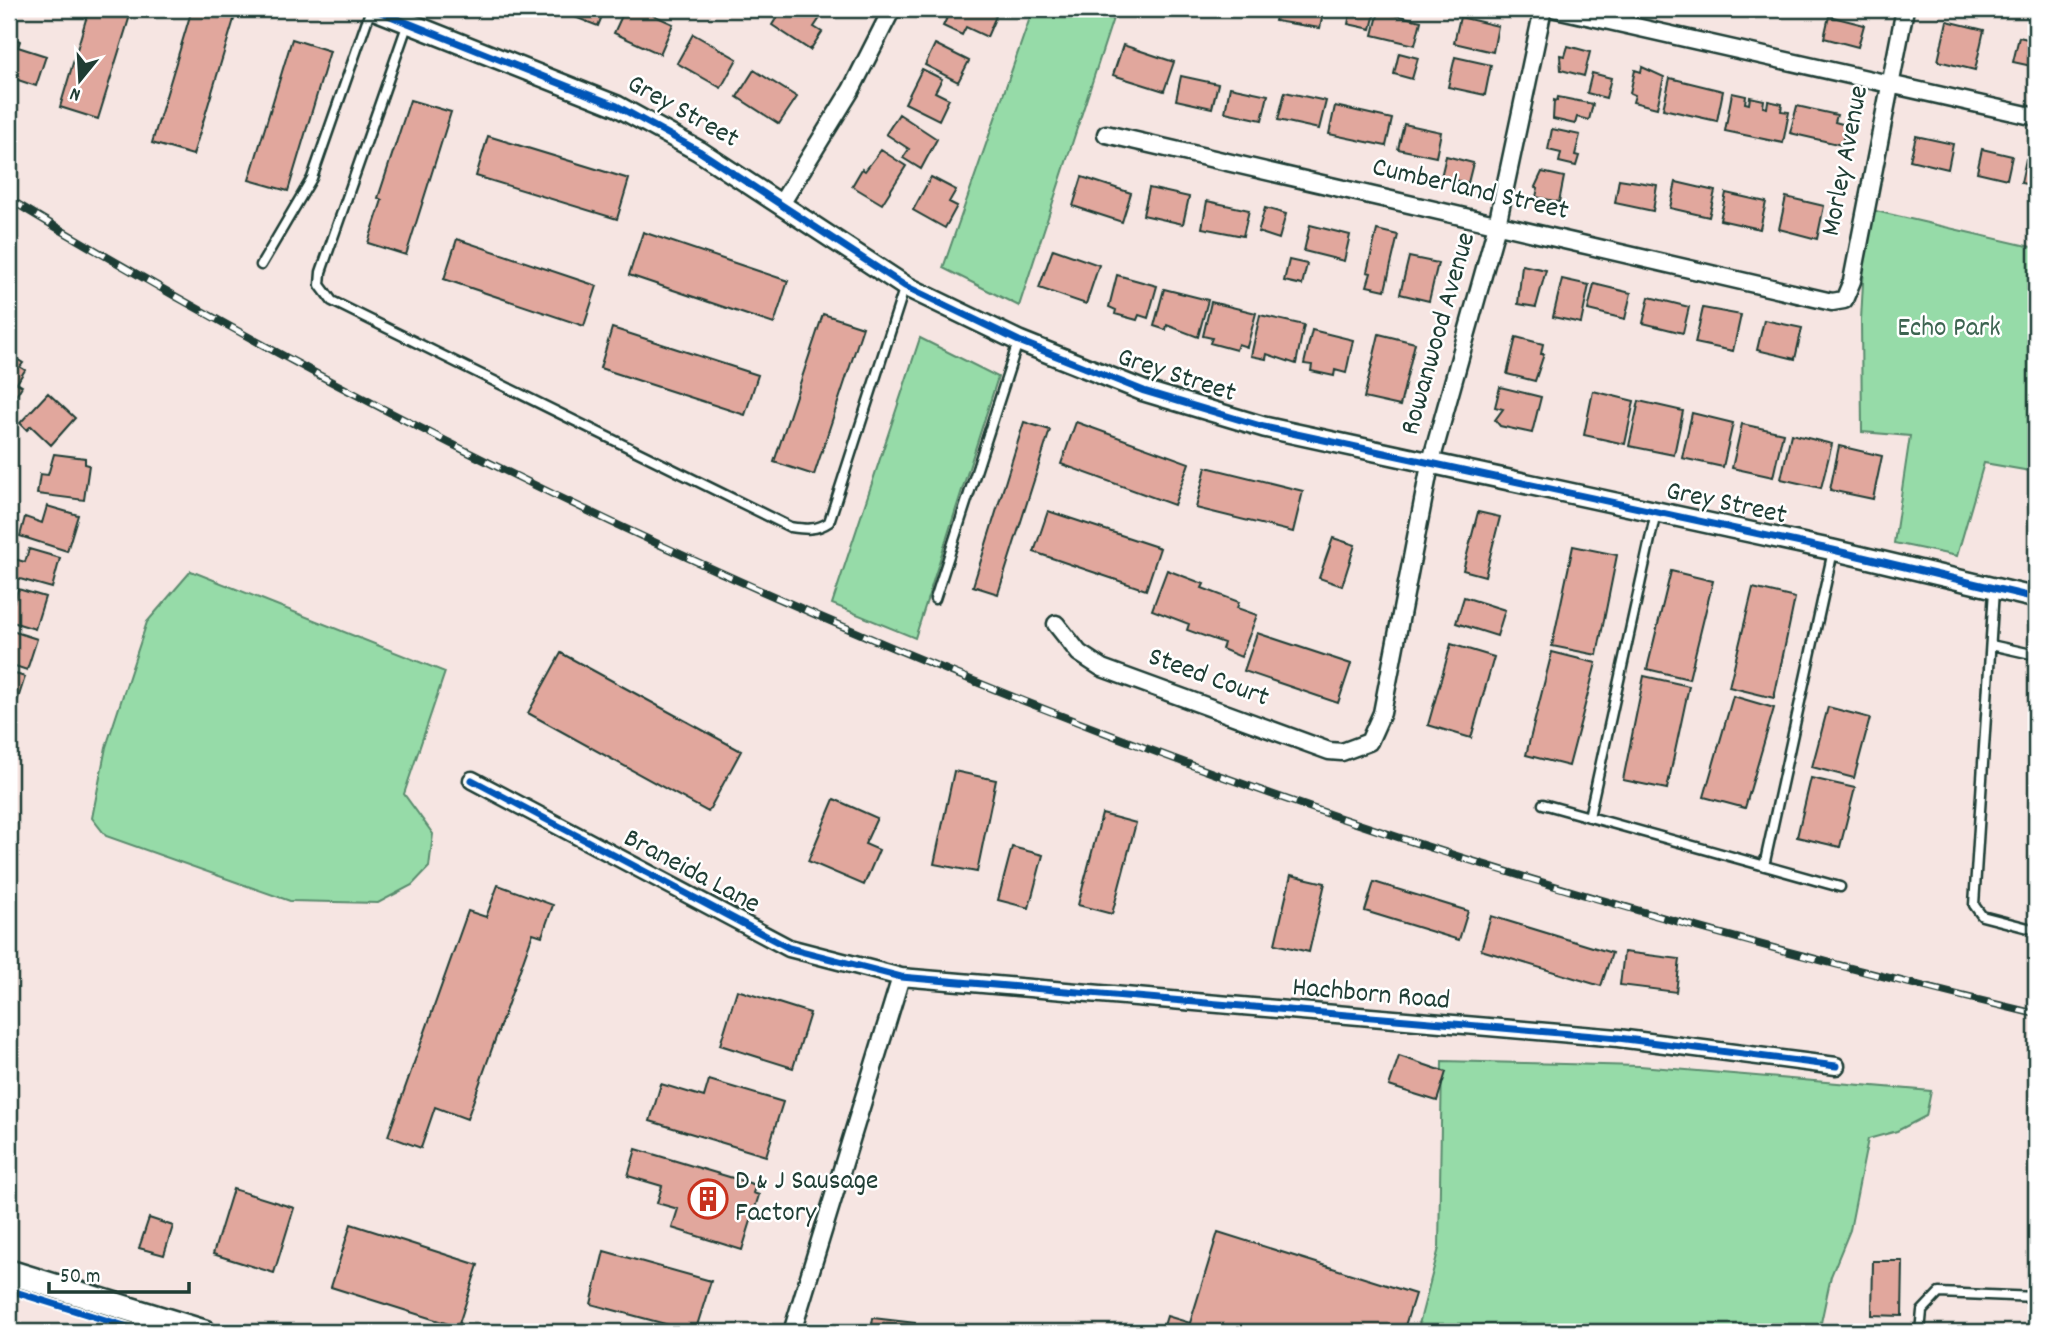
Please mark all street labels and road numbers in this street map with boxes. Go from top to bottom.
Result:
street label: Grey Street [619,66,745,160]
street label: Morley Avenue [1813,82,1881,240]
street label: Cumberland Street [1368,149,1572,233]
street label: Rowanwood Avenue [1392,228,1488,440]
street label: Grey Street [1112,339,1240,415]
street label: Grey Street [1662,473,1790,537]
street label: Steed Court [1142,639,1274,719]
street label: Braneida Lane [616,820,766,926]
street label: Hachborn Road [1290,969,1452,1023]

